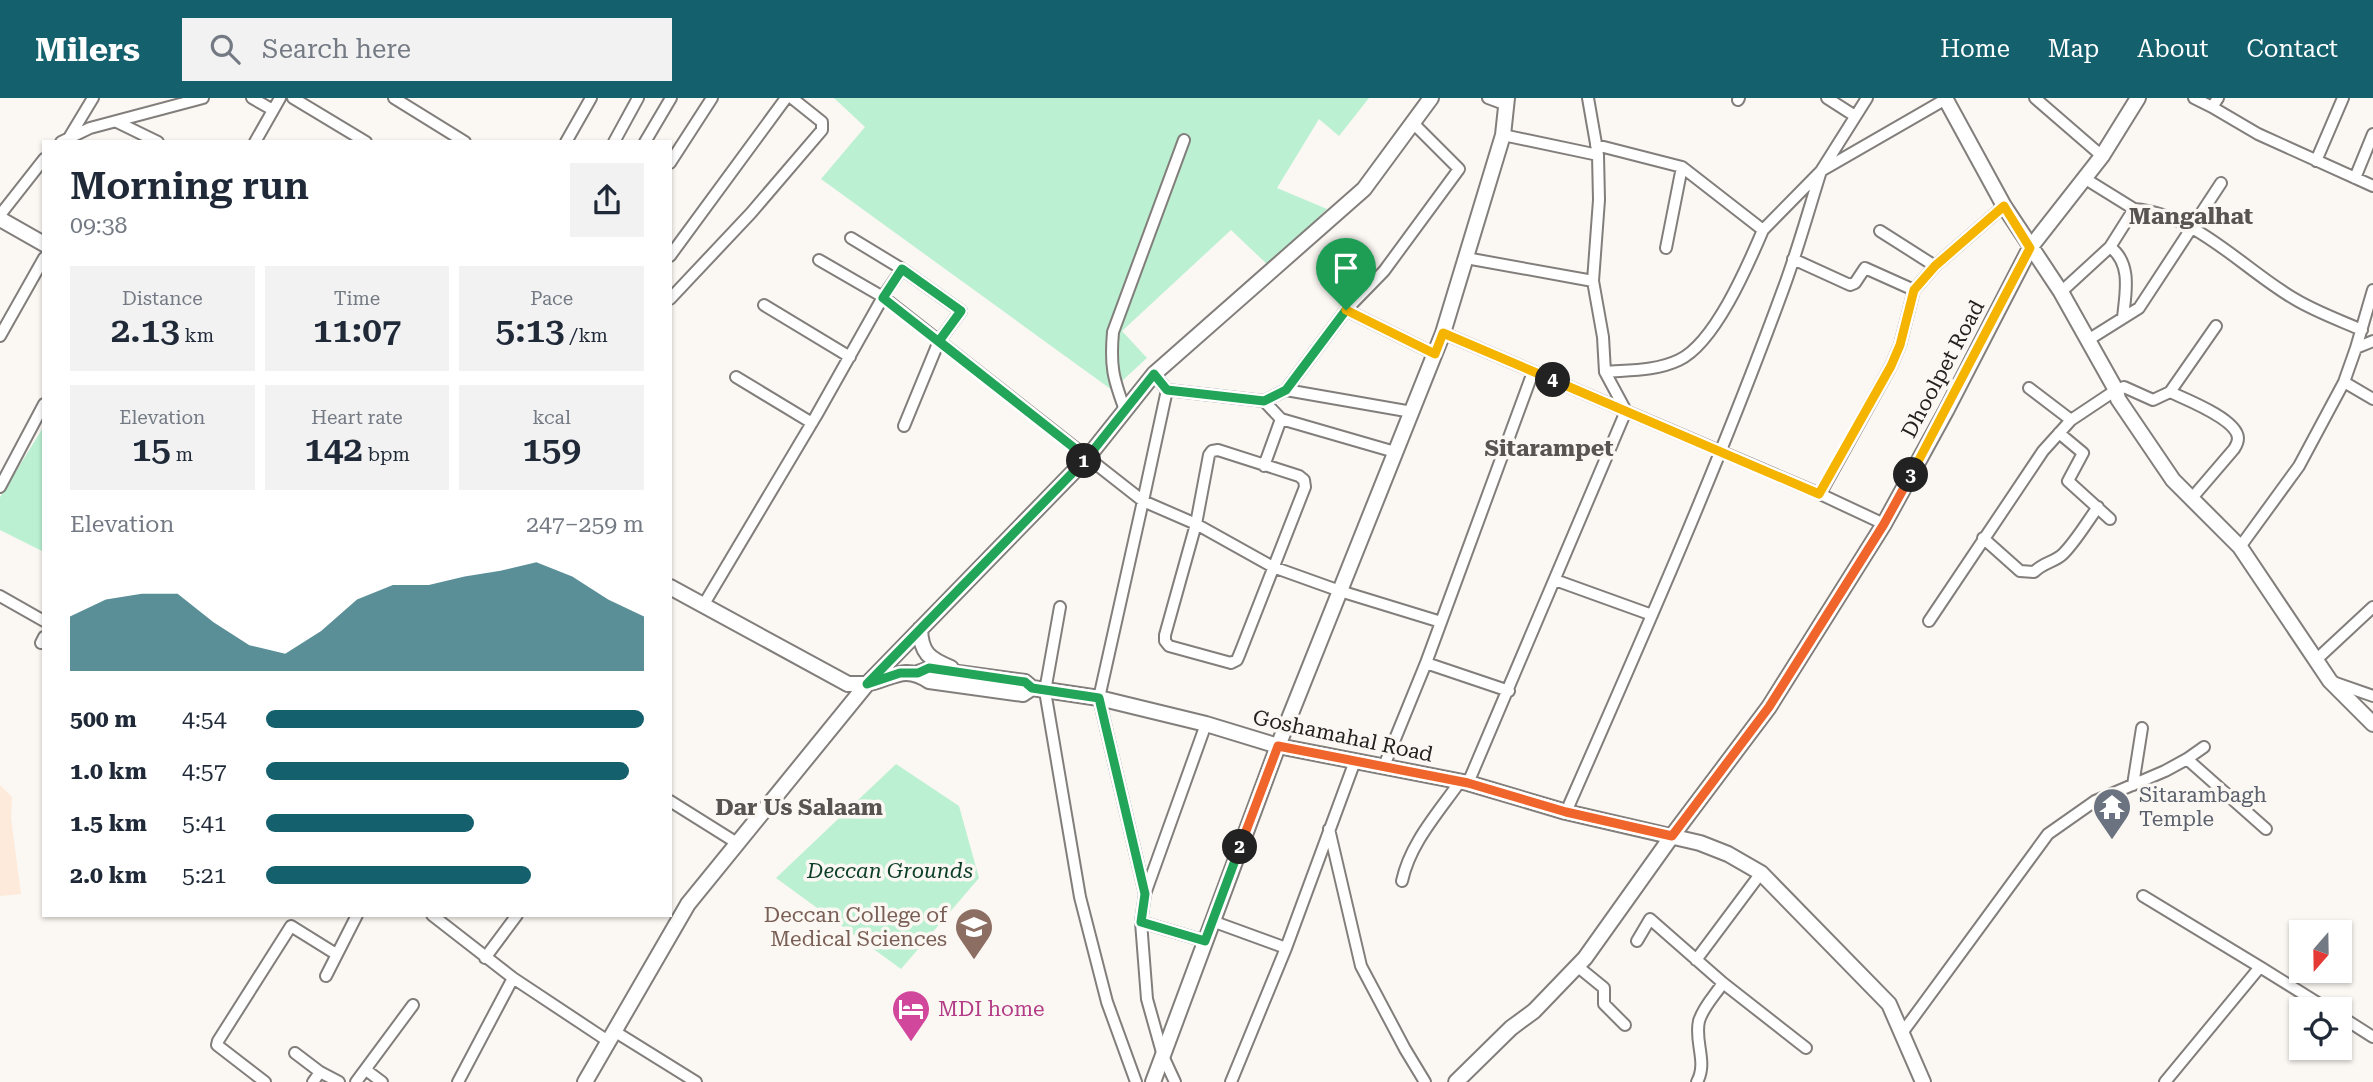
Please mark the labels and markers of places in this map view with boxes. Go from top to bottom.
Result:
pin [1316,238,1376,310]
pin: 4 [1536,362,1570,398]
pin: 1 [1066,444,1102,478]
pin: 3 [1894,458,1928,492]
place label: Sitarambagh Temple [2139,783,2267,831]
temple icon: Sitarambagh Temple [2091,786,2133,841]
pin: 2 [1222,830,1258,864]
place label: Deccan College of Medical Sciences [764,903,948,951]
school or university icon: Deccan College of Medical Sciences [953,906,995,961]
hotel icon: MDI home [890,988,932,1043]
place label: MDI home [938,997,1045,1021]

